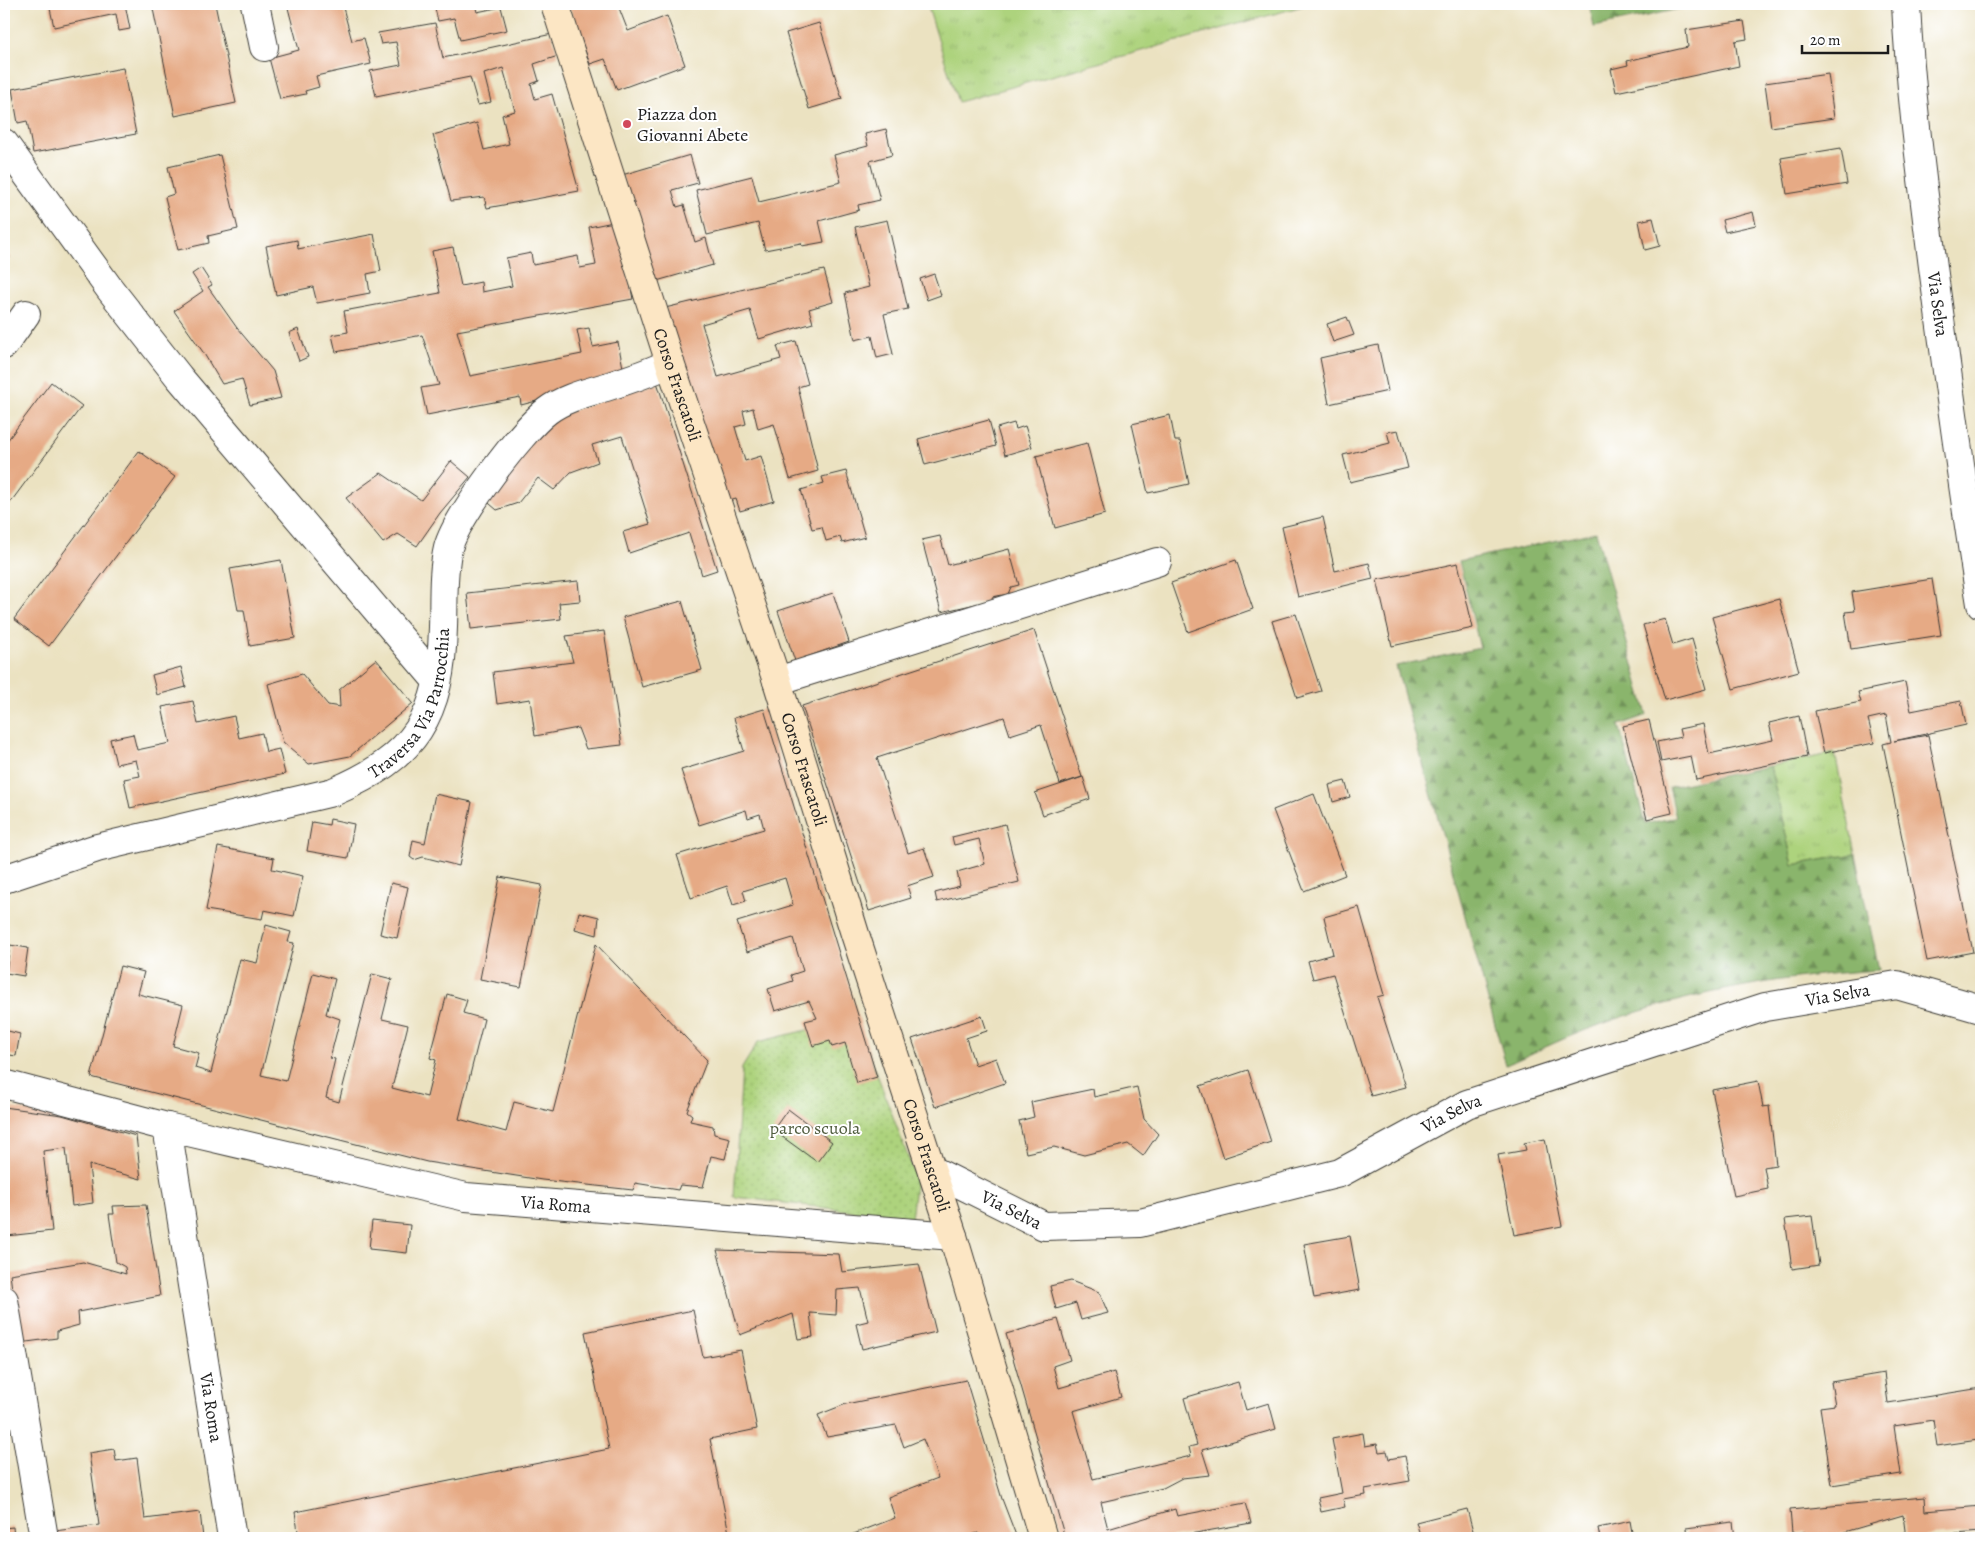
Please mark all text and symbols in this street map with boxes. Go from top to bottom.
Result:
scale bar [1802,22,1889,54]
text: 20 m [1810,30,1841,50]
place label: Piazza don Giovanni Abete [637,102,748,147]
marker: Piazza don Giovanni Abete [621,118,633,130]
street label: Via Selva [1922,269,1954,339]
street label: Corso Frascatoli [648,325,708,445]
street label: Traversa Via Parrocchia [364,627,455,784]
street label: Corso Frascatoli [775,709,833,829]
street label: Via Selva [1803,978,1872,1012]
street label: Via Selva [1416,1088,1485,1139]
street label: Corso Frascatoli [897,1096,956,1215]
park label: parco scuola [770,1116,861,1140]
street label: Via Selva [976,1184,1047,1235]
street label: Via Roma [519,1189,593,1219]
street label: Via Roma [194,1370,229,1445]

